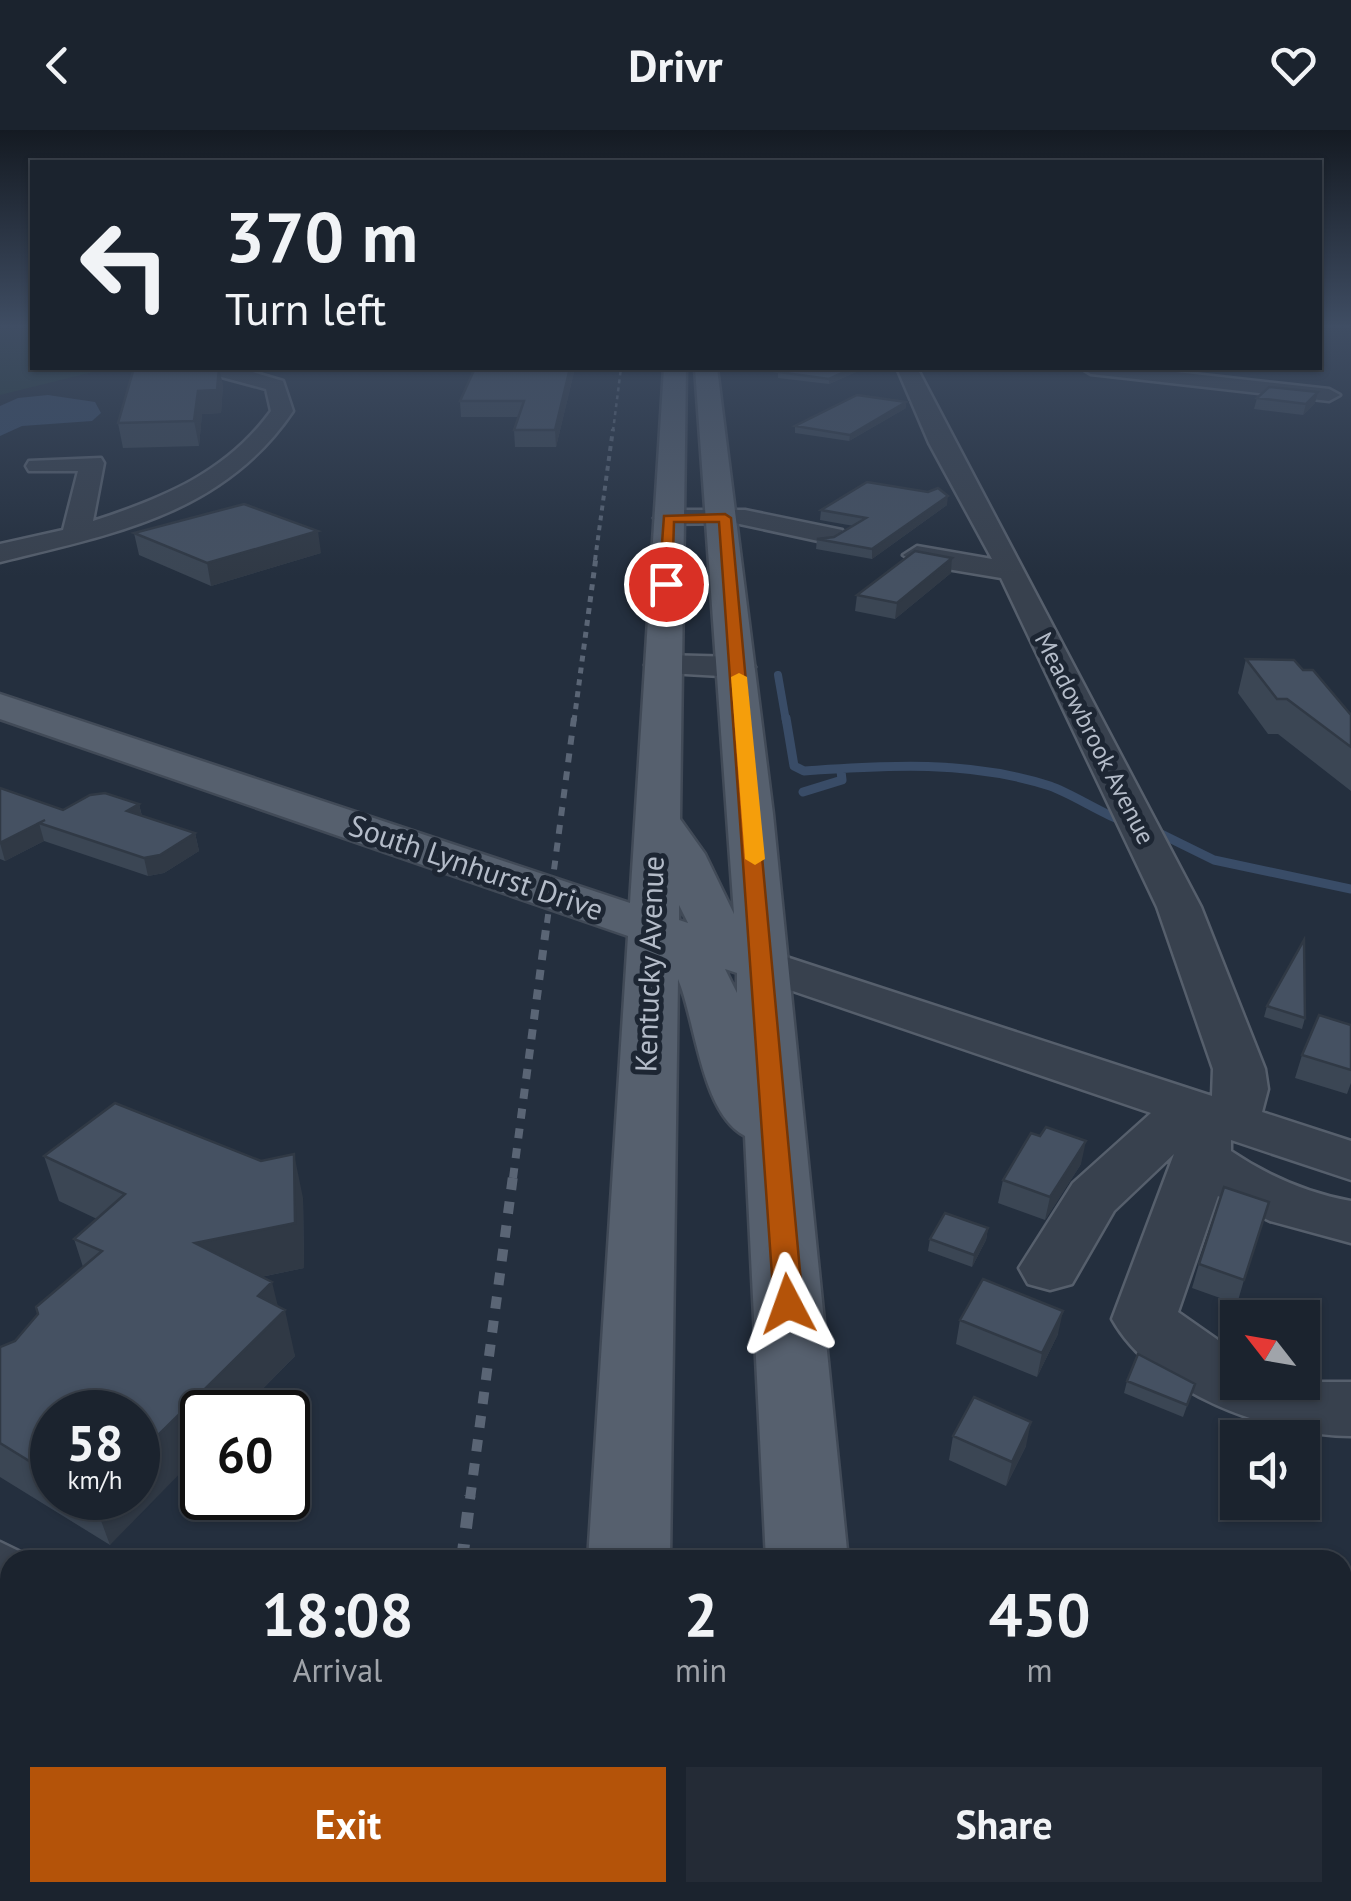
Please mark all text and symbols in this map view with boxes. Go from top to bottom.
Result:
text: Drivr [628,36,723,94]
icon: back [30,38,85,93]
icon: heart [1266,38,1321,93]
text: 370 m [225,191,418,281]
icon: left [60,200,190,330]
text: Turn left [225,279,386,337]
pin [624,542,709,627]
icon: arrive [639,557,694,612]
street label: Meadowbrook Avenue [1028,627,1162,849]
street label: South Lynhurst Drive [344,805,609,928]
street label: Kentucky Avenue [625,855,672,1073]
position arrow [736,1252,840,1356]
north arrow [1220,1300,1320,1400]
map controls [1220,1300,1320,1520]
speed limit sign: 60 [180,1390,310,1520]
text: 58 [67,1410,123,1475]
button: sound [1220,1420,1320,1520]
text: km/h [68,1464,122,1496]
text: 18:08 [261,1575,414,1653]
text: 2 [684,1575,718,1653]
text: 450 [989,1575,1091,1653]
text: Arrival [293,1649,382,1691]
text: min [675,1649,727,1691]
text: m [1027,1649,1053,1691]
button: Exit [30,1767,666,1882]
button: Share [686,1767,1322,1882]

